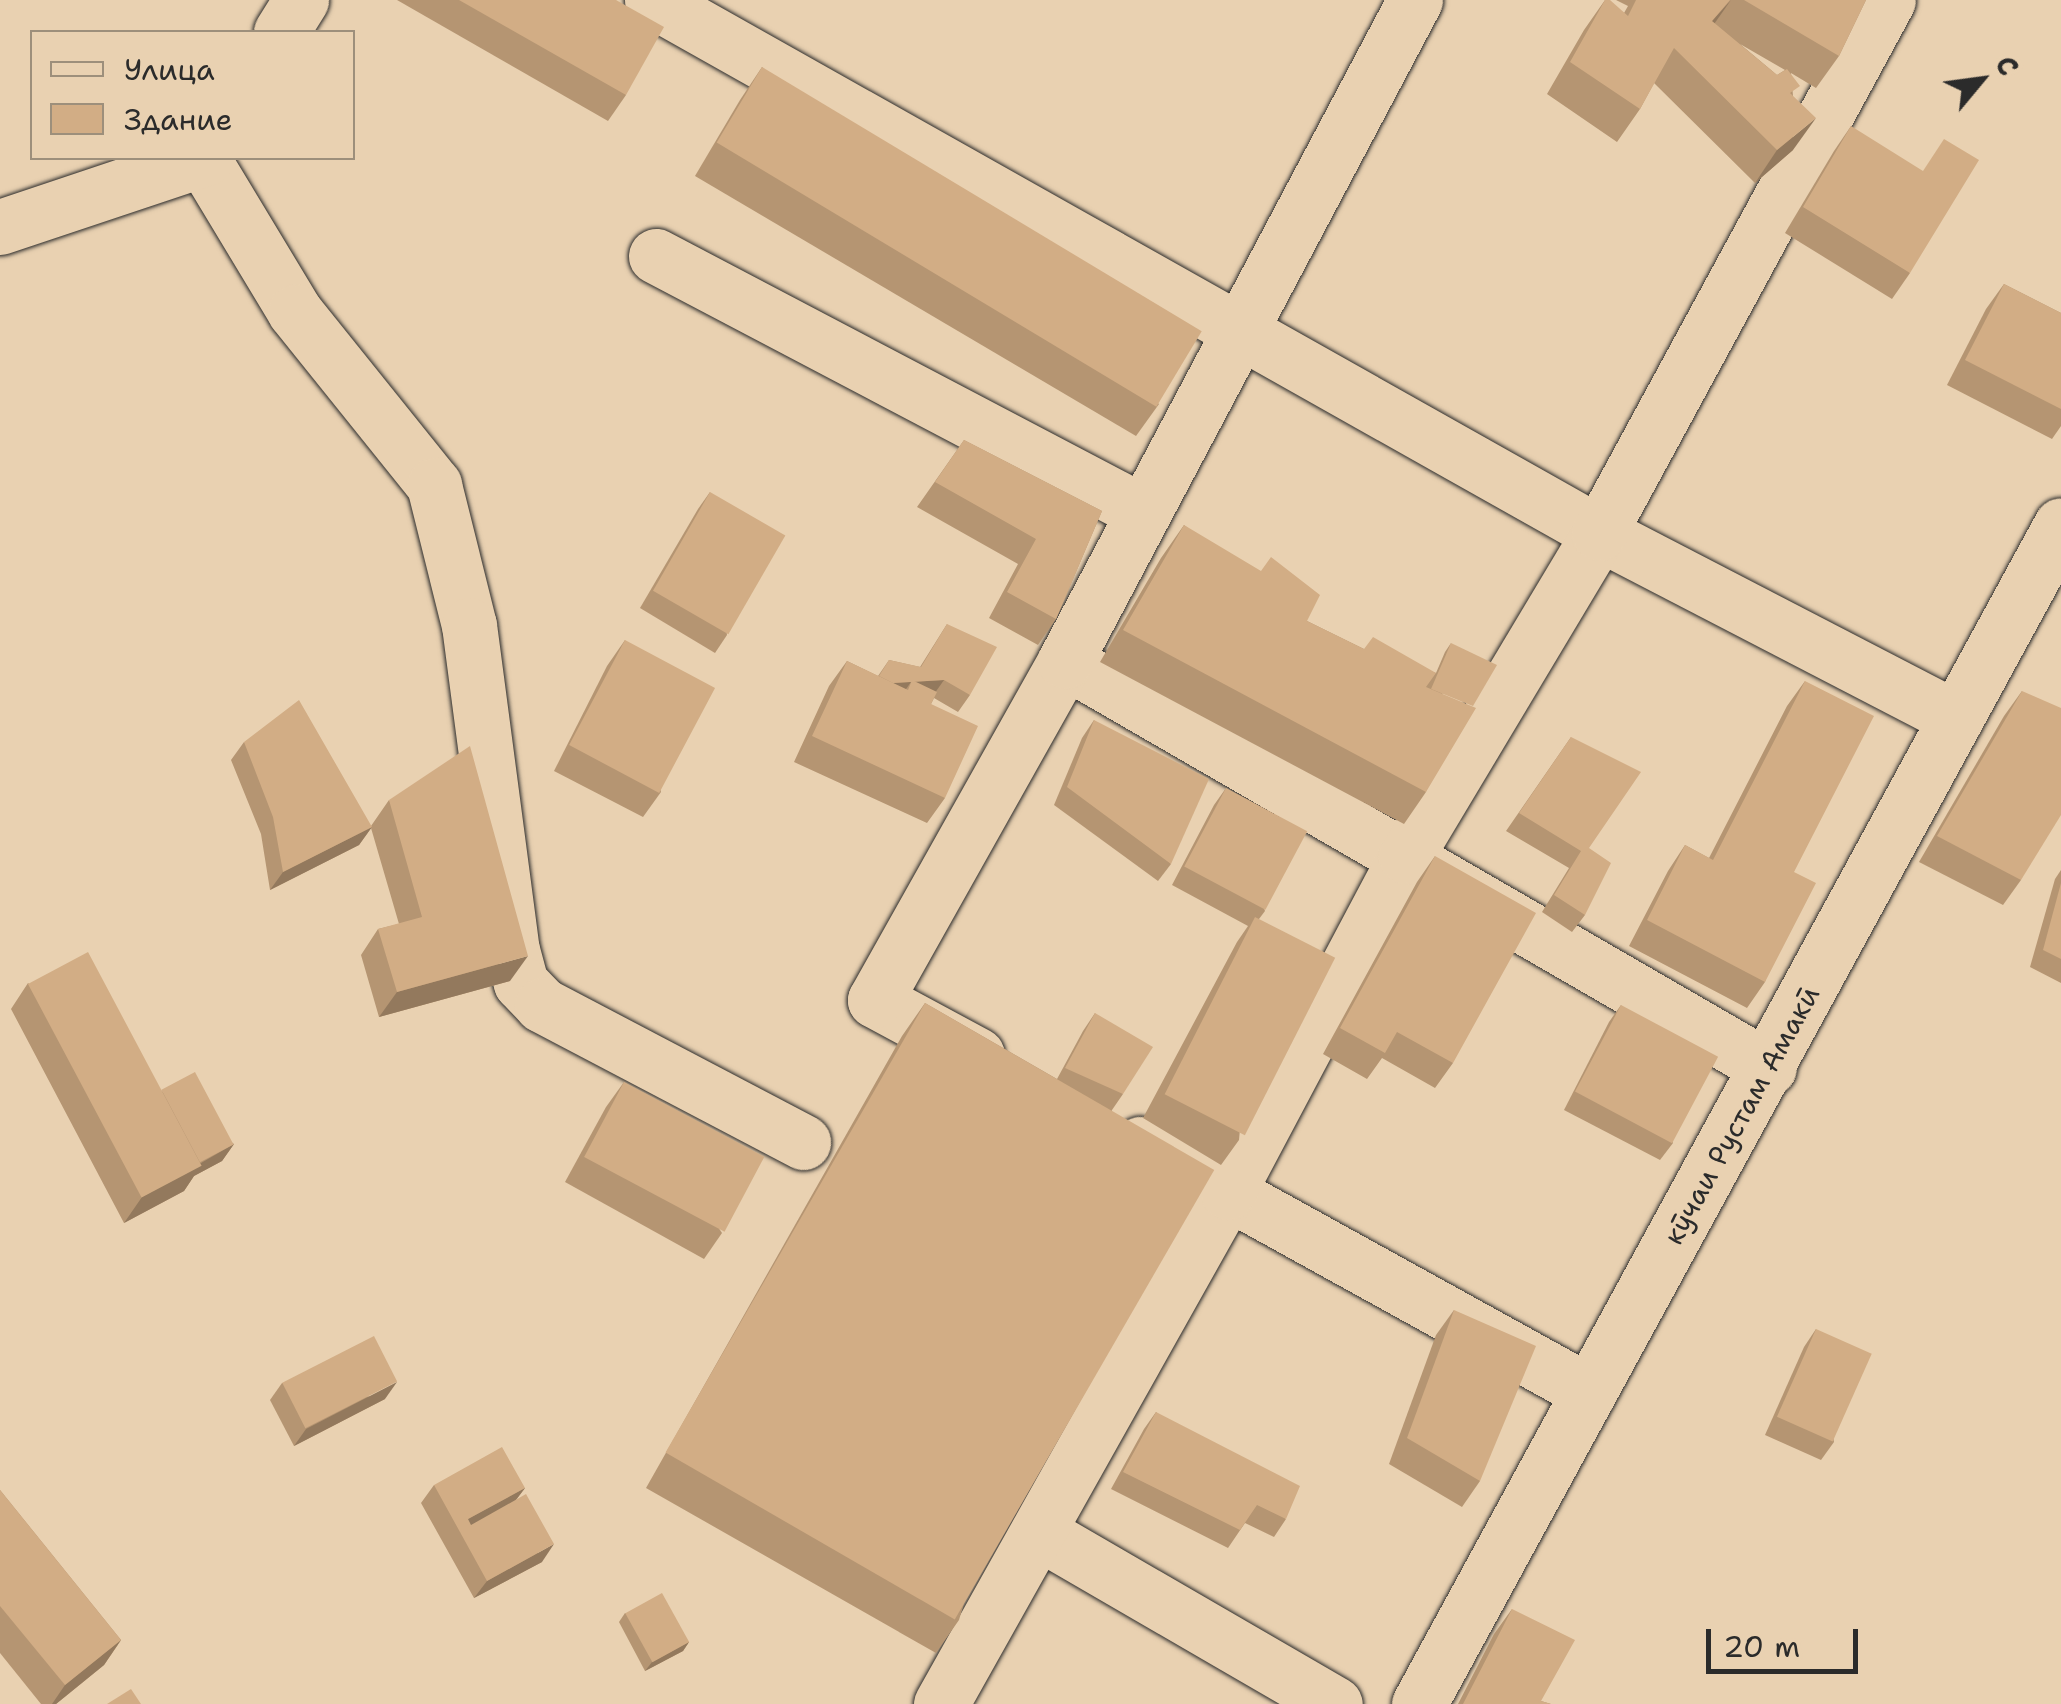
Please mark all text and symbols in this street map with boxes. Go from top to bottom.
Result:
legend [30,30,355,160]
north arrow [1931,30,2031,130]
text: Улица [124,49,215,90]
text: С [1986,49,2028,82]
text: Здание [124,99,233,140]
street label: кӯчаи Рустам Амакӣ [1656,980,1826,1250]
scale bar [1711,1609,1864,1671]
text: 20 m [1723,1626,1800,1667]

